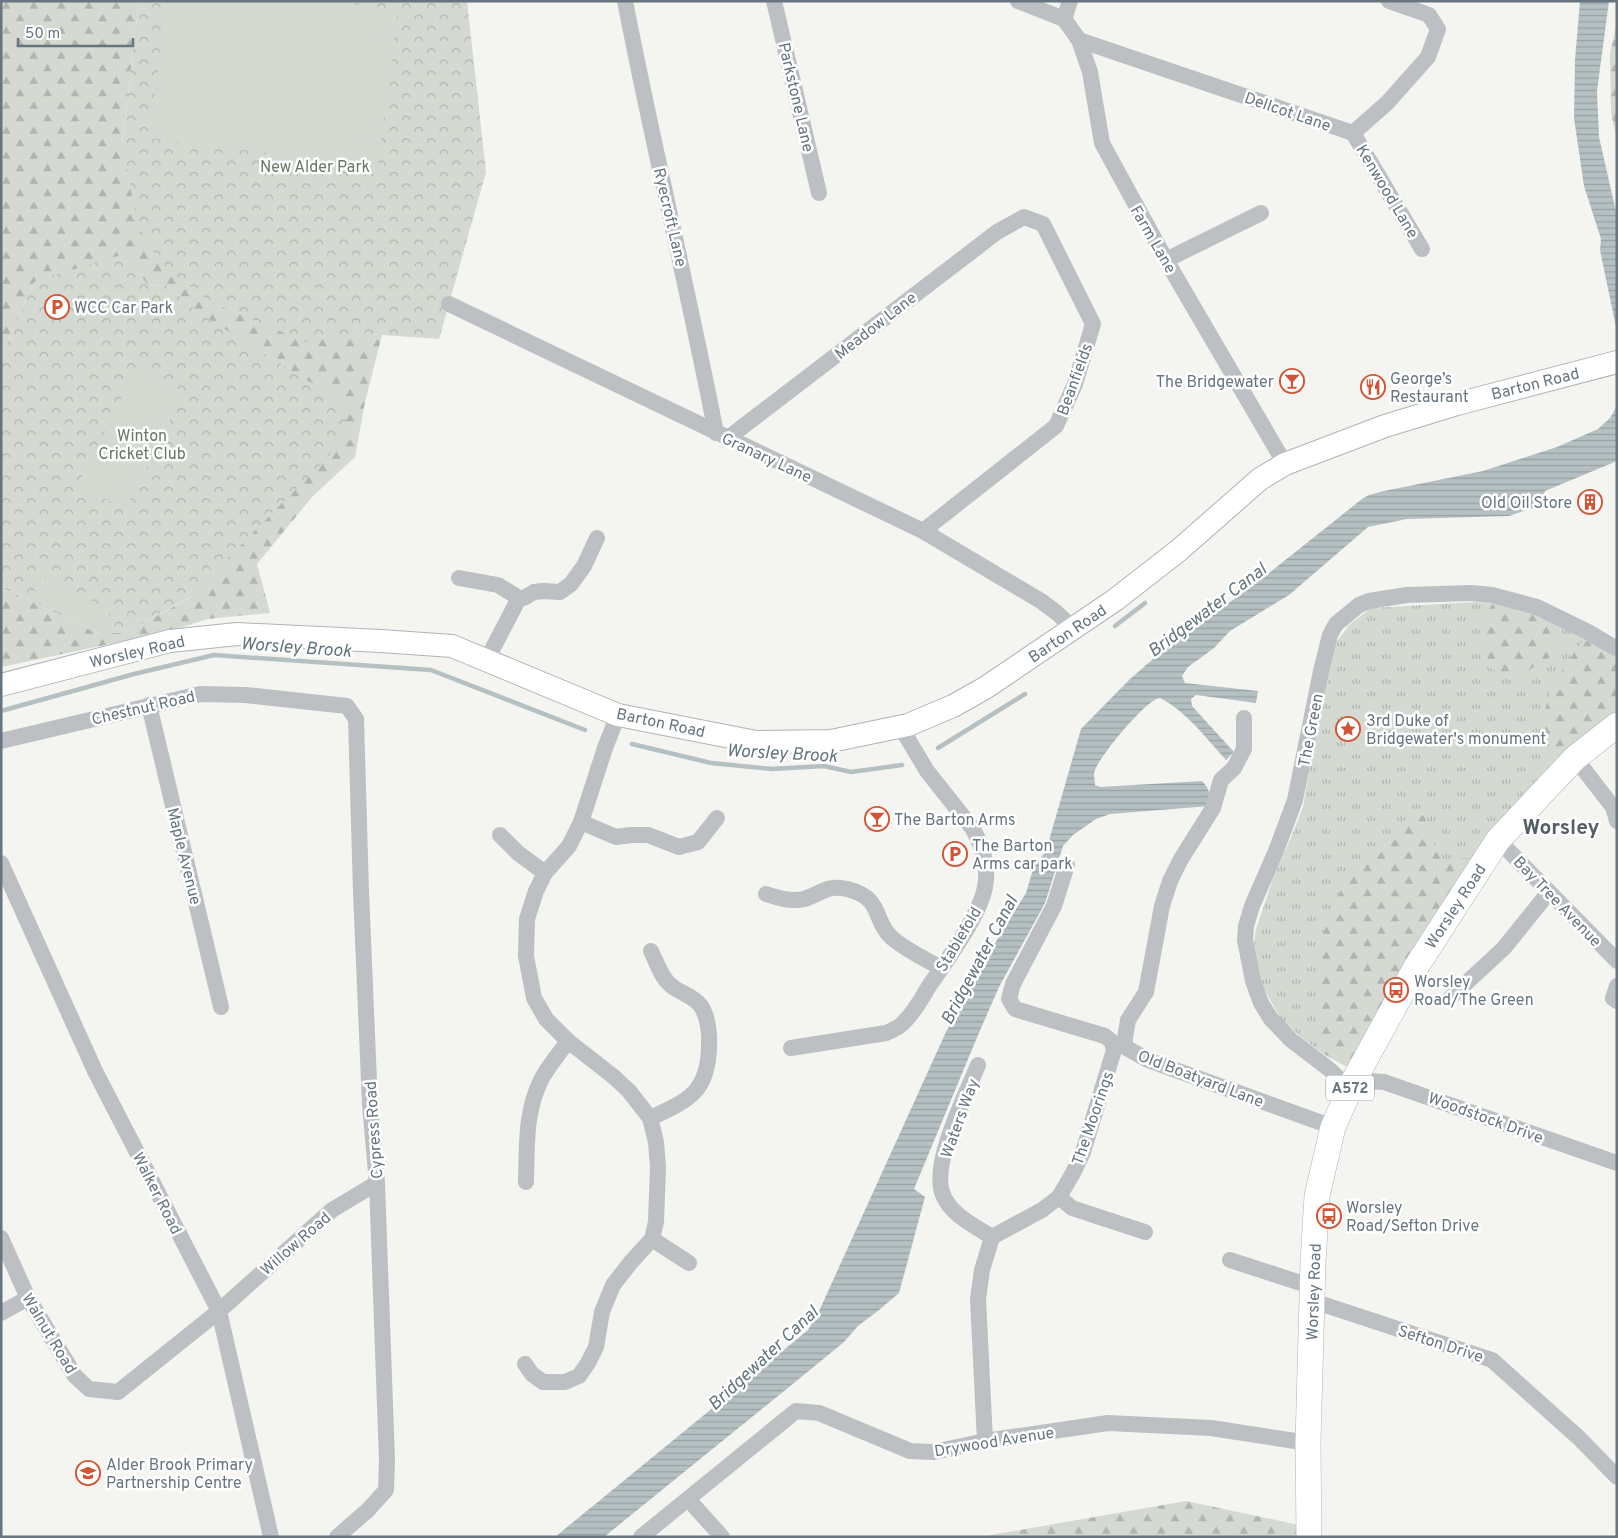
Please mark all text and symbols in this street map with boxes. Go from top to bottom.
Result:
scale bar [18,15,132,47]
text: 50 m [25,25,60,44]
street label: Parkstone Lane [773,41,817,154]
street label: Dellcot Lane [1242,89,1333,137]
street label: Kenwood Lane [1351,142,1422,242]
park label: New Alder Park [260,158,370,178]
street label: Ryecroft Lane [648,166,690,269]
street label: Farm Lane [1125,202,1180,278]
street label: Meadow Lane [831,288,921,365]
parking icon: WCC Car Park [44,294,70,320]
place label: WCC Car Park [74,299,173,319]
street label: Beanfields [1054,341,1098,419]
street label: Barton Road [1489,364,1582,406]
bar icon: The Bridgewater [1279,368,1305,394]
place label: George’s Restaurant [1390,370,1469,408]
place label: The Bridgewater [1156,373,1274,393]
restaurant icon: George’s Restaurant [1360,374,1386,400]
park label: Winton Cricket Club [98,427,186,465]
street label: Granary Lane [718,429,814,488]
building icon: Old Oil Store [1577,489,1603,515]
place label: Old Oil Store [1481,494,1572,514]
water label: Bridgewater Canal [1144,558,1273,663]
street label: Barton Road [1025,601,1111,668]
street label: Worsley Road [88,632,187,674]
water label: Worsley Brook [240,633,353,664]
street label: Chestnut Road [90,687,197,731]
street label: The Green [1295,692,1329,769]
street label: Barton Road [614,705,707,743]
place label: 3rd Duke of Bridgewater's monument [1366,712,1546,750]
place icon: 3rd Duke of Bridgewater's monument [1335,716,1361,742]
water label: Worsley Brook [726,740,839,769]
street label: Maple Avenue [161,806,205,907]
bar icon: The Barton Arms [864,806,890,832]
place label: The Barton Arms [894,811,1016,831]
district label: Worsley [1523,815,1599,842]
place label: The Barton Arms car park [972,837,1073,875]
parking icon: The Barton Arms car park [942,841,968,867]
street label: Bay Tree Avenue [1508,853,1605,952]
street label: Worsley Road [1422,861,1492,953]
water label: Bridgewater Canal [937,891,1025,1029]
street label: Stablefold [933,904,987,976]
place label: Worsley Road/The Green [1414,973,1534,1011]
bus stop icon: Worsley Road/The Green [1383,977,1409,1003]
street label: Old Boatyard Lane [1135,1047,1266,1113]
street label: The Moorings [1069,1069,1119,1168]
street label: Waters Way [937,1076,984,1161]
road number: A572 [1326,1076,1374,1100]
street label: Cypress Road [362,1080,388,1179]
street label: Woodstock Drive [1425,1089,1546,1149]
street label: Walker Road [127,1150,185,1238]
place label: Worsley Road/Sefton Drive [1346,1199,1479,1237]
bus stop icon: Worsley Road/Sefton Drive [1316,1203,1342,1229]
street label: Willow Road [257,1208,336,1281]
street label: Worsley Road [1303,1243,1327,1341]
street label: Walnut Road [16,1290,80,1378]
water label: Bridgewater Canal [704,1301,825,1416]
street label: Sefton Drive [1395,1322,1486,1368]
street label: Drywood Avenue [933,1424,1056,1462]
place label: Alder Brook Primary Partnership Centre [106,1456,253,1494]
school or university icon: Alder Brook Primary Partnership Centre [75,1460,101,1486]

